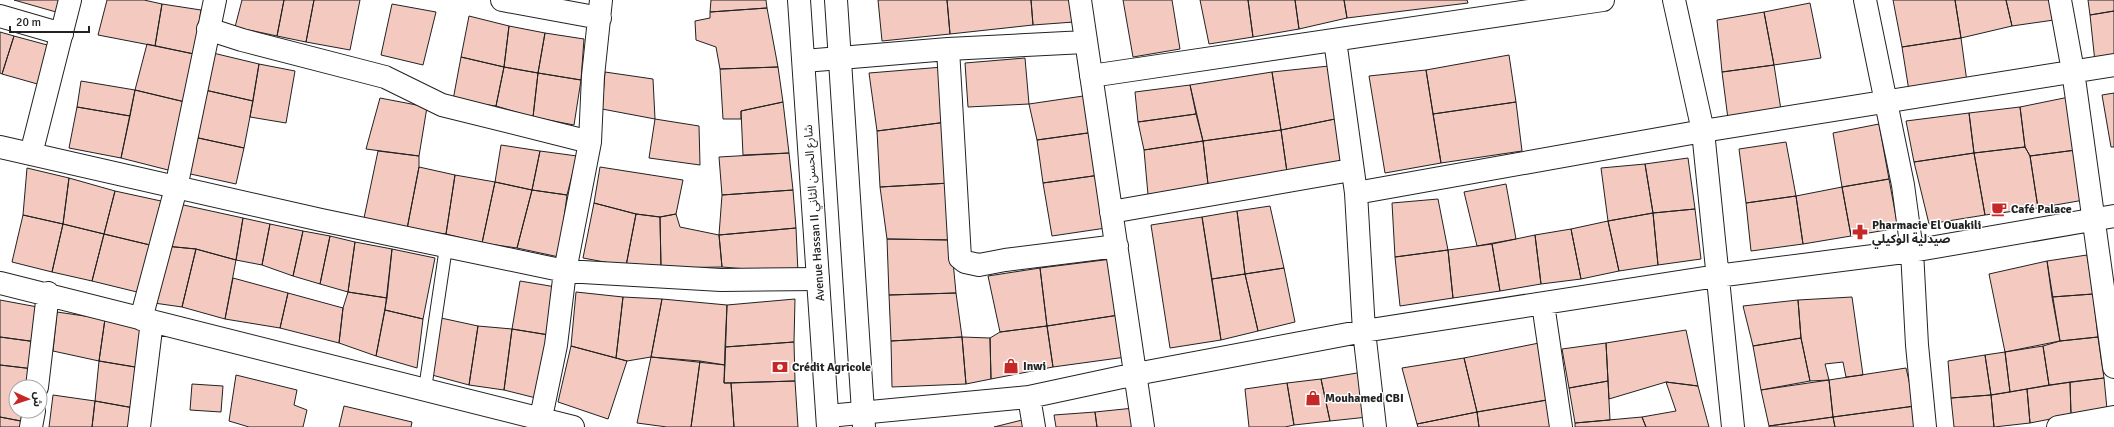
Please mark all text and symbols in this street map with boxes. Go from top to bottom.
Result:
scale bar [10,8,89,34]
text: 20 m [16,15,41,30]
street label: Avenue Hassan II شارع الحسن الثاني [801,124,830,302]
cafe icon: Café Palace [1990,200,2008,218]
place label: Café Palace [2011,202,2072,217]
place label: Pharmacie El Ouakili صيدلية الوكيلي [1872,218,1981,249]
pharmacy icon: Pharmacie El Ouakili صيدلية الوكيلي [1851,223,1869,241]
shop icon: Inwi [1002,357,1020,375]
bank icon: Crédit Agricole [771,358,789,376]
place label: Inwi [1023,359,1046,374]
place label: Crédit Agricole [792,360,871,375]
north arrow [8,379,48,419]
shop icon: Mouhamed CBI [1304,389,1322,407]
place label: Mouhamed CBI [1325,391,1404,406]
text: ش [31,392,44,407]

